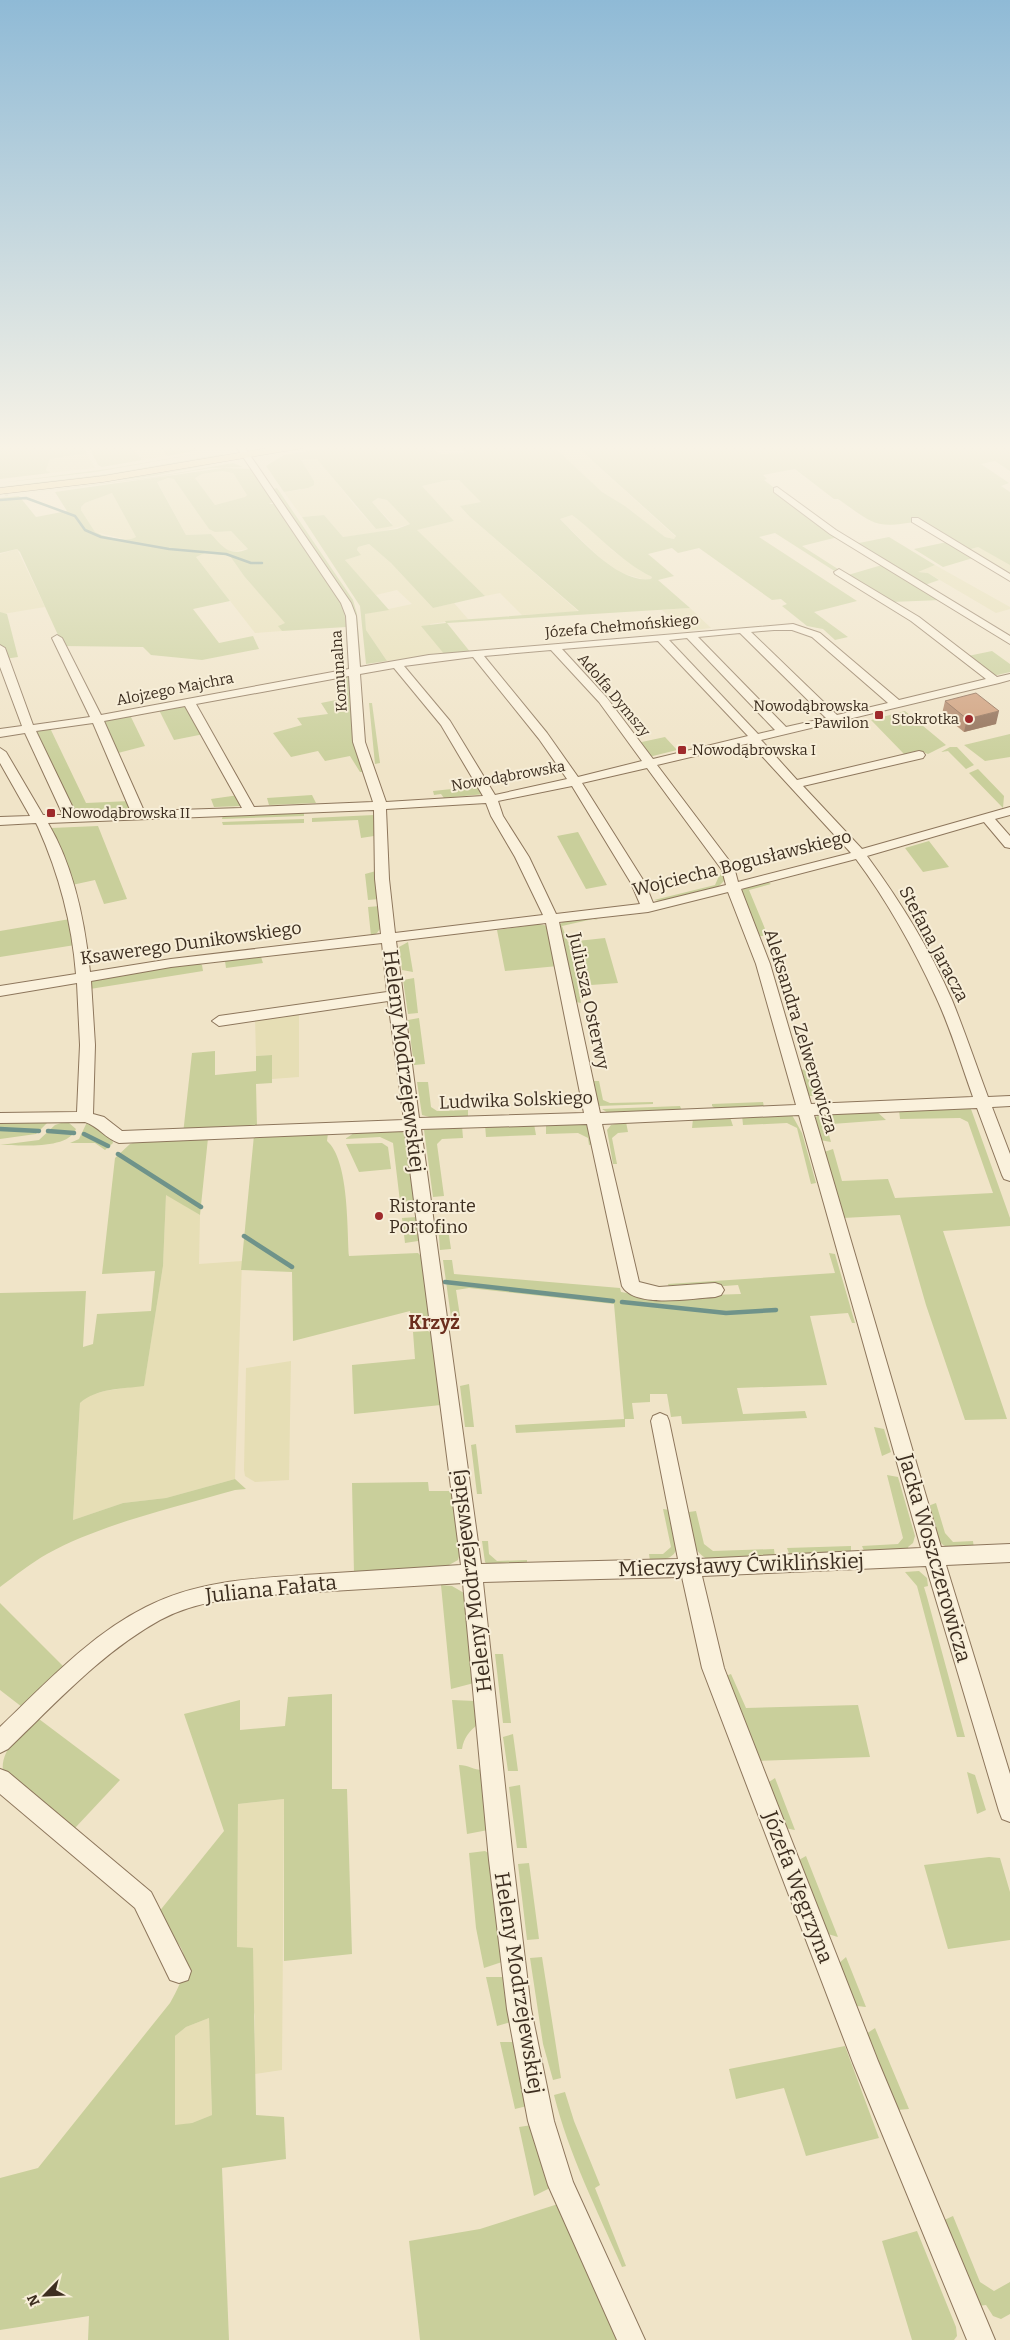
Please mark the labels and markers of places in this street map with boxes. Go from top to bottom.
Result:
place label: Nowodąbrowska - Pawilon [753,697,870,732]
marker: Nowodąbrowska - Pawilon [873,709,885,721]
place label: Stokrotka [892,710,959,728]
marker: Stokrotka [963,713,975,725]
place label: Nowodąbrowska I [692,741,816,759]
marker: Nowodąbrowska I [676,744,688,756]
place label: Nowodąbrowska II [61,804,190,822]
marker: Nowodąbrowska II [45,807,57,819]
place label: Ristorante Portofino [389,1195,476,1238]
marker: Ristorante Portofino [373,1210,385,1222]

